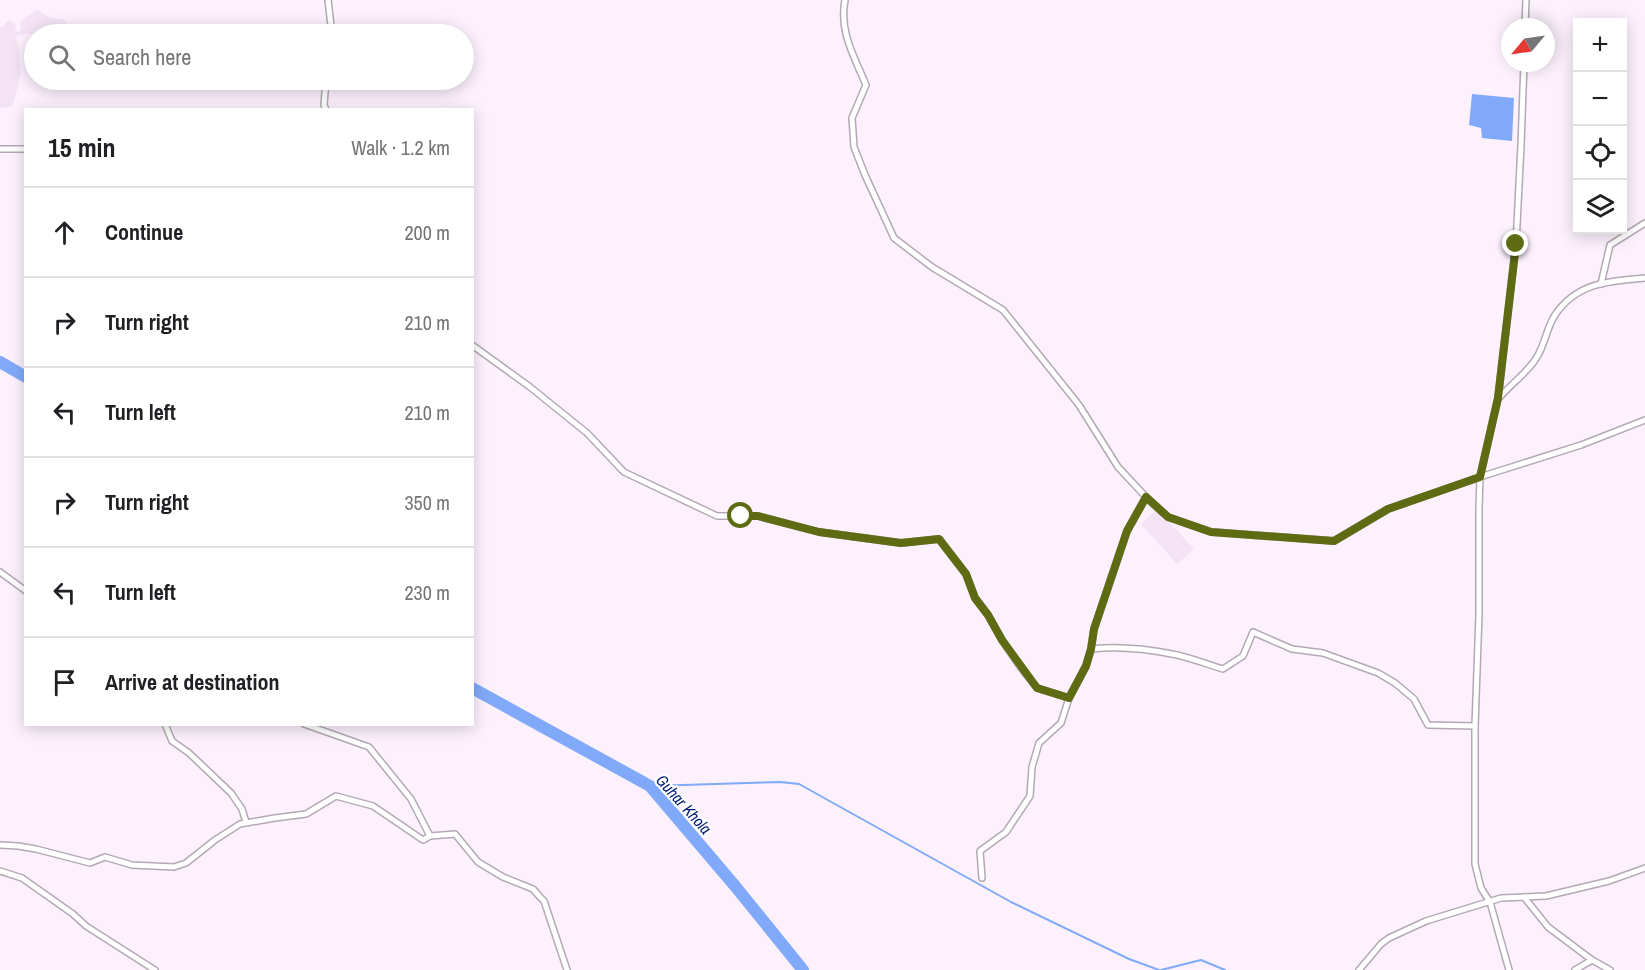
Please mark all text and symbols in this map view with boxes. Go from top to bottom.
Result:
north arrow [1501,18,1555,72]
map controls [1573,18,1627,234]
button: + [1573,18,1627,72]
search box [24,24,474,90]
icon: search [45,41,78,74]
text: Search here [93,42,191,72]
button: − [1573,72,1627,126]
button: locate [1573,126,1627,180]
text: 15 min [48,130,116,165]
text: Walk · 1.2 km [351,134,450,161]
button: layers [1573,180,1627,234]
icon: ahead [48,216,81,249]
text: Continue [105,217,183,247]
text: 200 m [404,219,450,246]
route end [1502,230,1528,256]
icon: right [48,306,81,339]
text: Turn right [105,307,189,337]
text: 210 m [404,309,450,336]
icon: left [48,396,81,429]
text: Turn left [105,397,176,427]
text: 210 m [404,399,450,426]
icon: right [48,486,81,519]
text: Turn right [105,487,189,517]
text: 350 m [404,489,450,516]
route start [727,502,753,528]
icon: left [48,576,81,609]
text: Turn left [105,577,176,607]
text: 230 m [404,579,450,606]
icon: arrive [48,666,81,699]
text: Arrive at destination [105,667,279,697]
water label: Guhar Khola [651,769,717,839]

